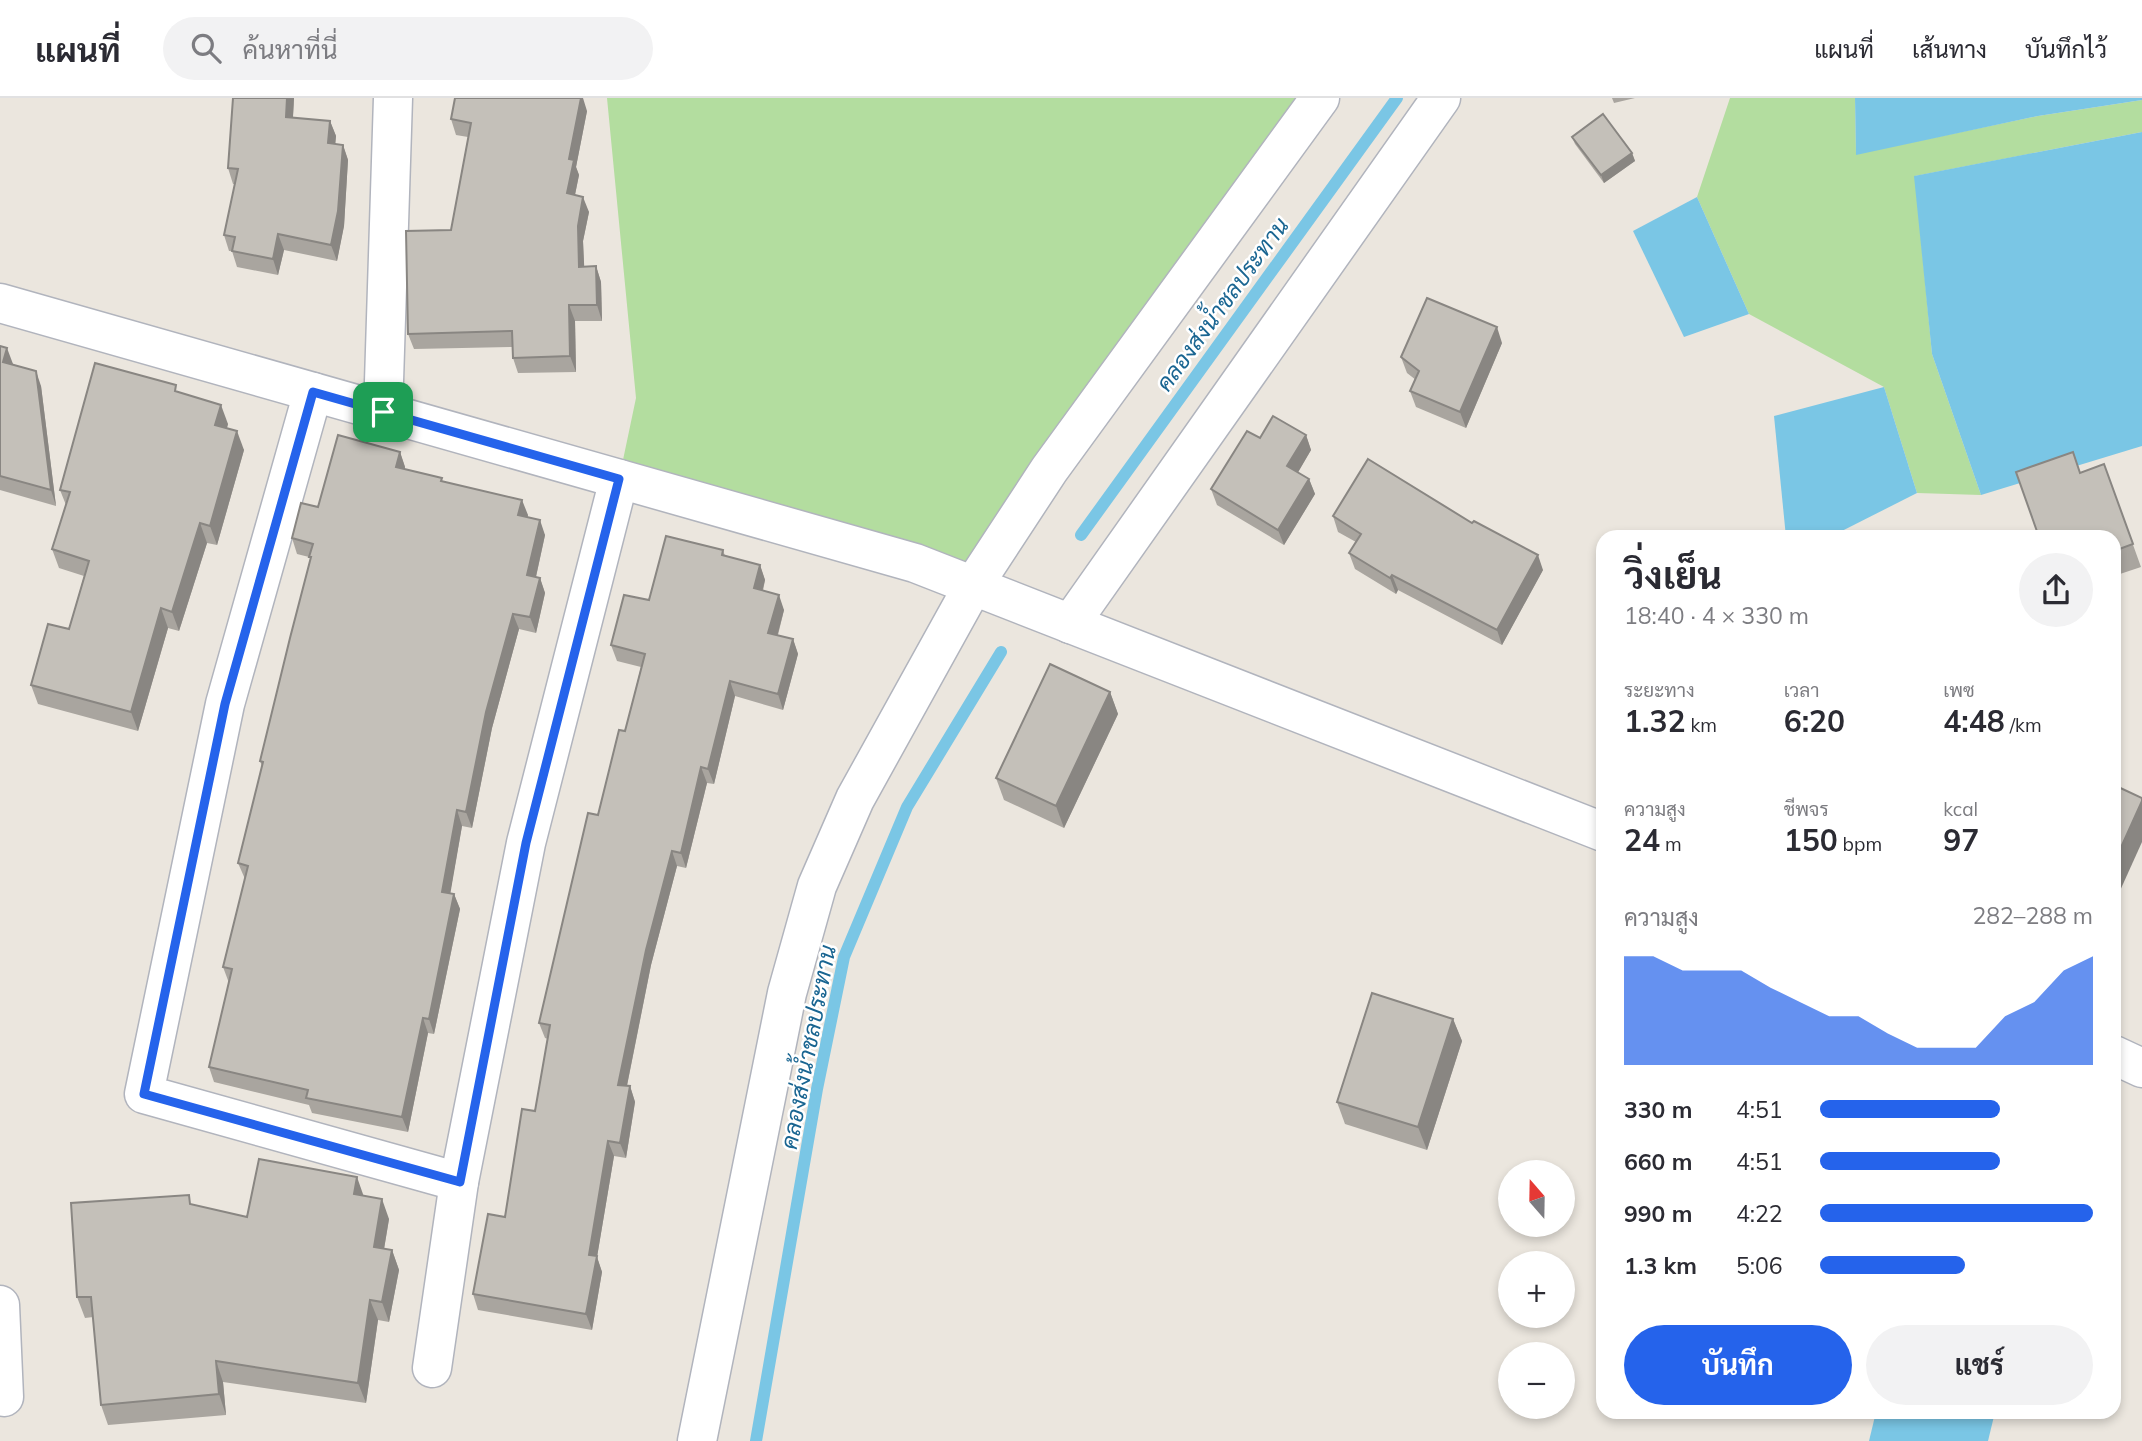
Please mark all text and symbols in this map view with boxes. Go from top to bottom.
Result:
search box [163,17,653,80]
text: แผนที่ [35,29,121,70]
icon: search [187,29,225,67]
text: ค้นหาที่นี่ [243,33,338,66]
text: แผนที่ [1814,34,1874,64]
text: เส้นทาง [1912,34,1987,64]
text: บันทึกไว้ [2025,34,2107,64]
water label: คลองส่งน้ำชลประทาน [1145,208,1295,396]
pin [353,382,413,442]
icon: arrive [364,393,402,431]
text: วิ่งเย็น [1624,551,1722,599]
button: share [2019,553,2093,627]
text: 18:40 · 4 × 330 m [1624,601,1809,630]
text: ระยะทาง [1624,678,1695,702]
text: เวลา [1784,678,1820,702]
text: เพซ [1943,678,1975,702]
text: 1.32 [1624,702,1685,740]
text: 6:20 [1784,702,1845,740]
text: 4:48 [1943,702,2005,740]
text: km [1685,713,1717,737]
text: /km [2005,713,2042,737]
text: ความสูง [1624,797,1686,821]
text: ชีพจร [1784,797,1829,821]
text: kcal [1943,797,1978,821]
text: 24 [1624,821,1660,859]
text: 150 [1784,821,1838,859]
text: 97 [1943,821,1979,859]
text: m [1660,832,1682,856]
text: bpm [1838,832,1882,856]
text: 282–288 m [1972,901,2093,930]
text: ความสูง [1624,903,1699,932]
water label: คลองส่งน้ำชลประทาน [769,941,842,1152]
text: 330 m [1624,1095,1692,1124]
text: 4:51 [1736,1095,1783,1124]
text: 660 m [1624,1147,1692,1176]
text: 4:51 [1736,1147,1783,1176]
north arrow [1498,1160,1575,1237]
map controls [1498,1160,1575,1419]
text: 990 m [1624,1199,1692,1228]
text: 4:22 [1736,1199,1783,1228]
button: + [1498,1251,1575,1328]
text: 1.3 km [1624,1251,1697,1280]
text: 5:06 [1736,1251,1783,1280]
button: บันทึก [1624,1325,1852,1405]
button: แชร์ [1866,1325,2093,1405]
button: − [1498,1342,1575,1419]

